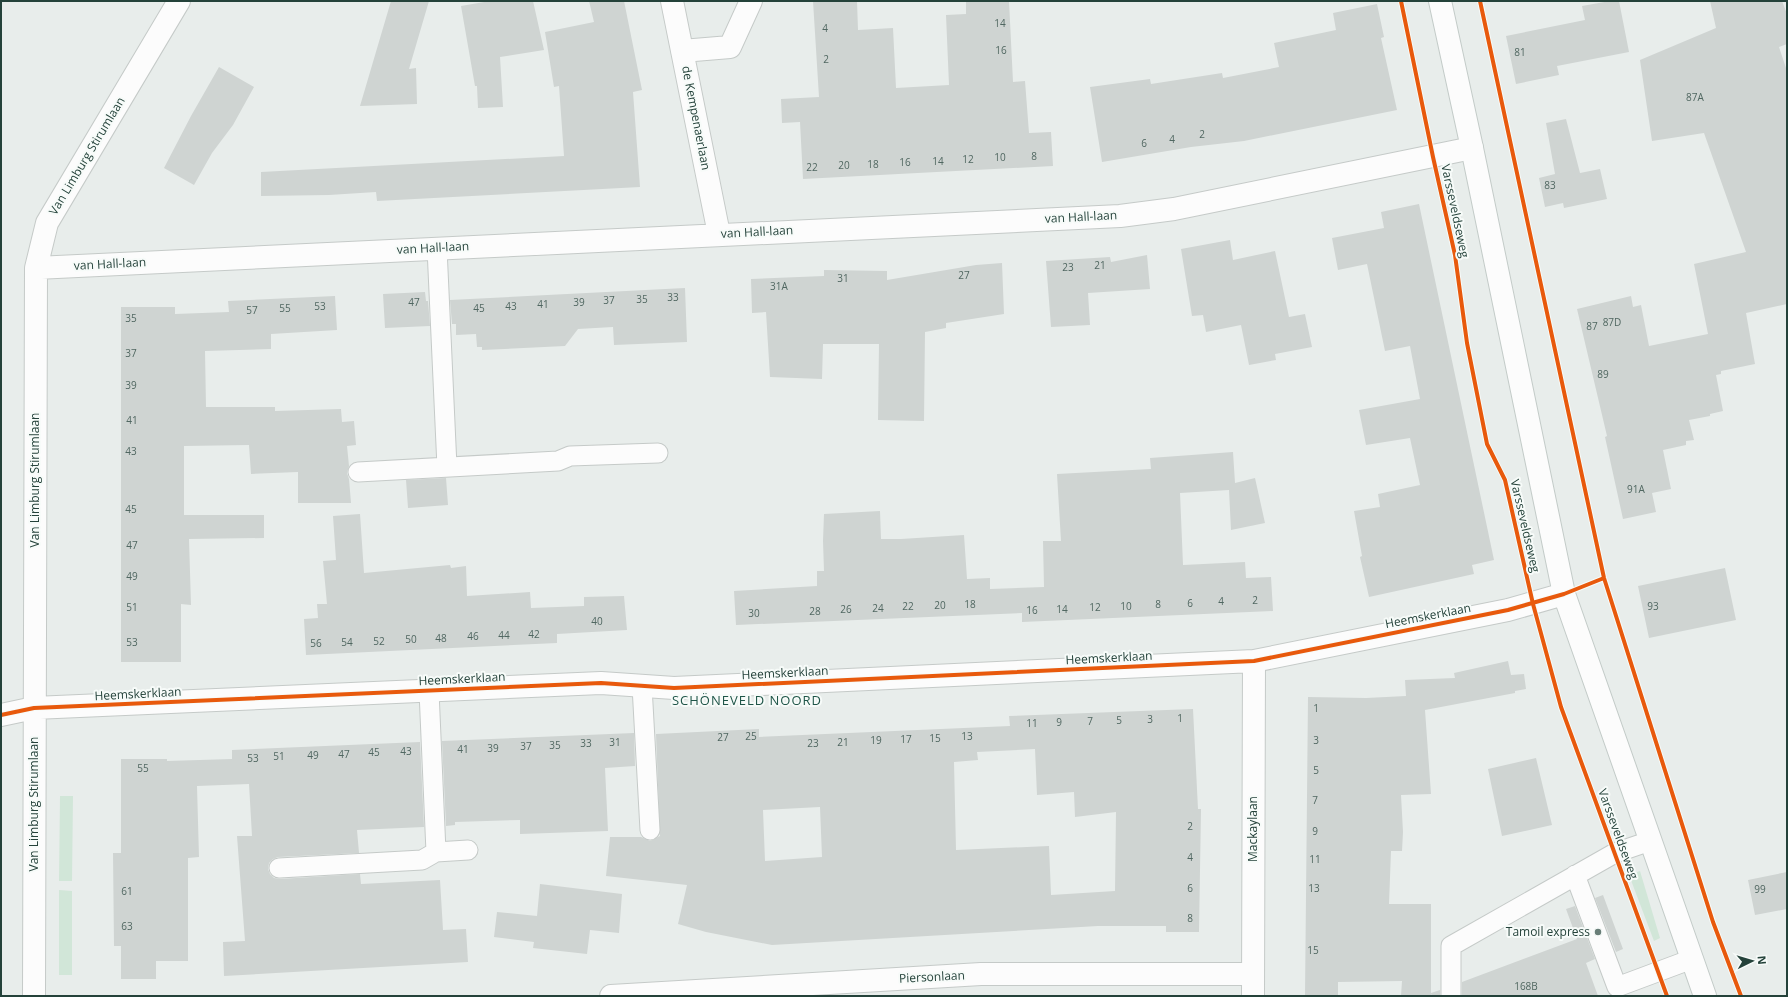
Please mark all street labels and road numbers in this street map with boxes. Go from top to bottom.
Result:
street label: de Kempenaerlaan [678,64,715,171]
street label: Van Limburg Stirumlaan [45,94,129,218]
street label: Varsseveldseweg [1437,163,1474,260]
street label: van Hall-laan [1044,206,1118,227]
street label: van Hall-laan [720,221,794,242]
street label: van Hall-laan [396,237,470,258]
street label: van Hall-laan [73,253,147,274]
street label: Van Limburg Stirumlaan [26,413,43,547]
street label: Varsseveldseweg [1507,478,1545,575]
street label: Heemskerklaan [1384,599,1472,632]
street label: Heemskerklaan [1065,647,1153,668]
street label: Heemskerklaan [741,662,829,683]
street label: Heemskerklaan [418,668,506,689]
street label: Heemskerklaan [94,683,182,704]
street label: Van Limburg Stirumlaan [25,737,42,871]
street label: Varsseveldseweg [1594,786,1643,882]
street label: Mackaylaan [1244,796,1261,862]
street label: Piersonlaan [899,966,965,987]

